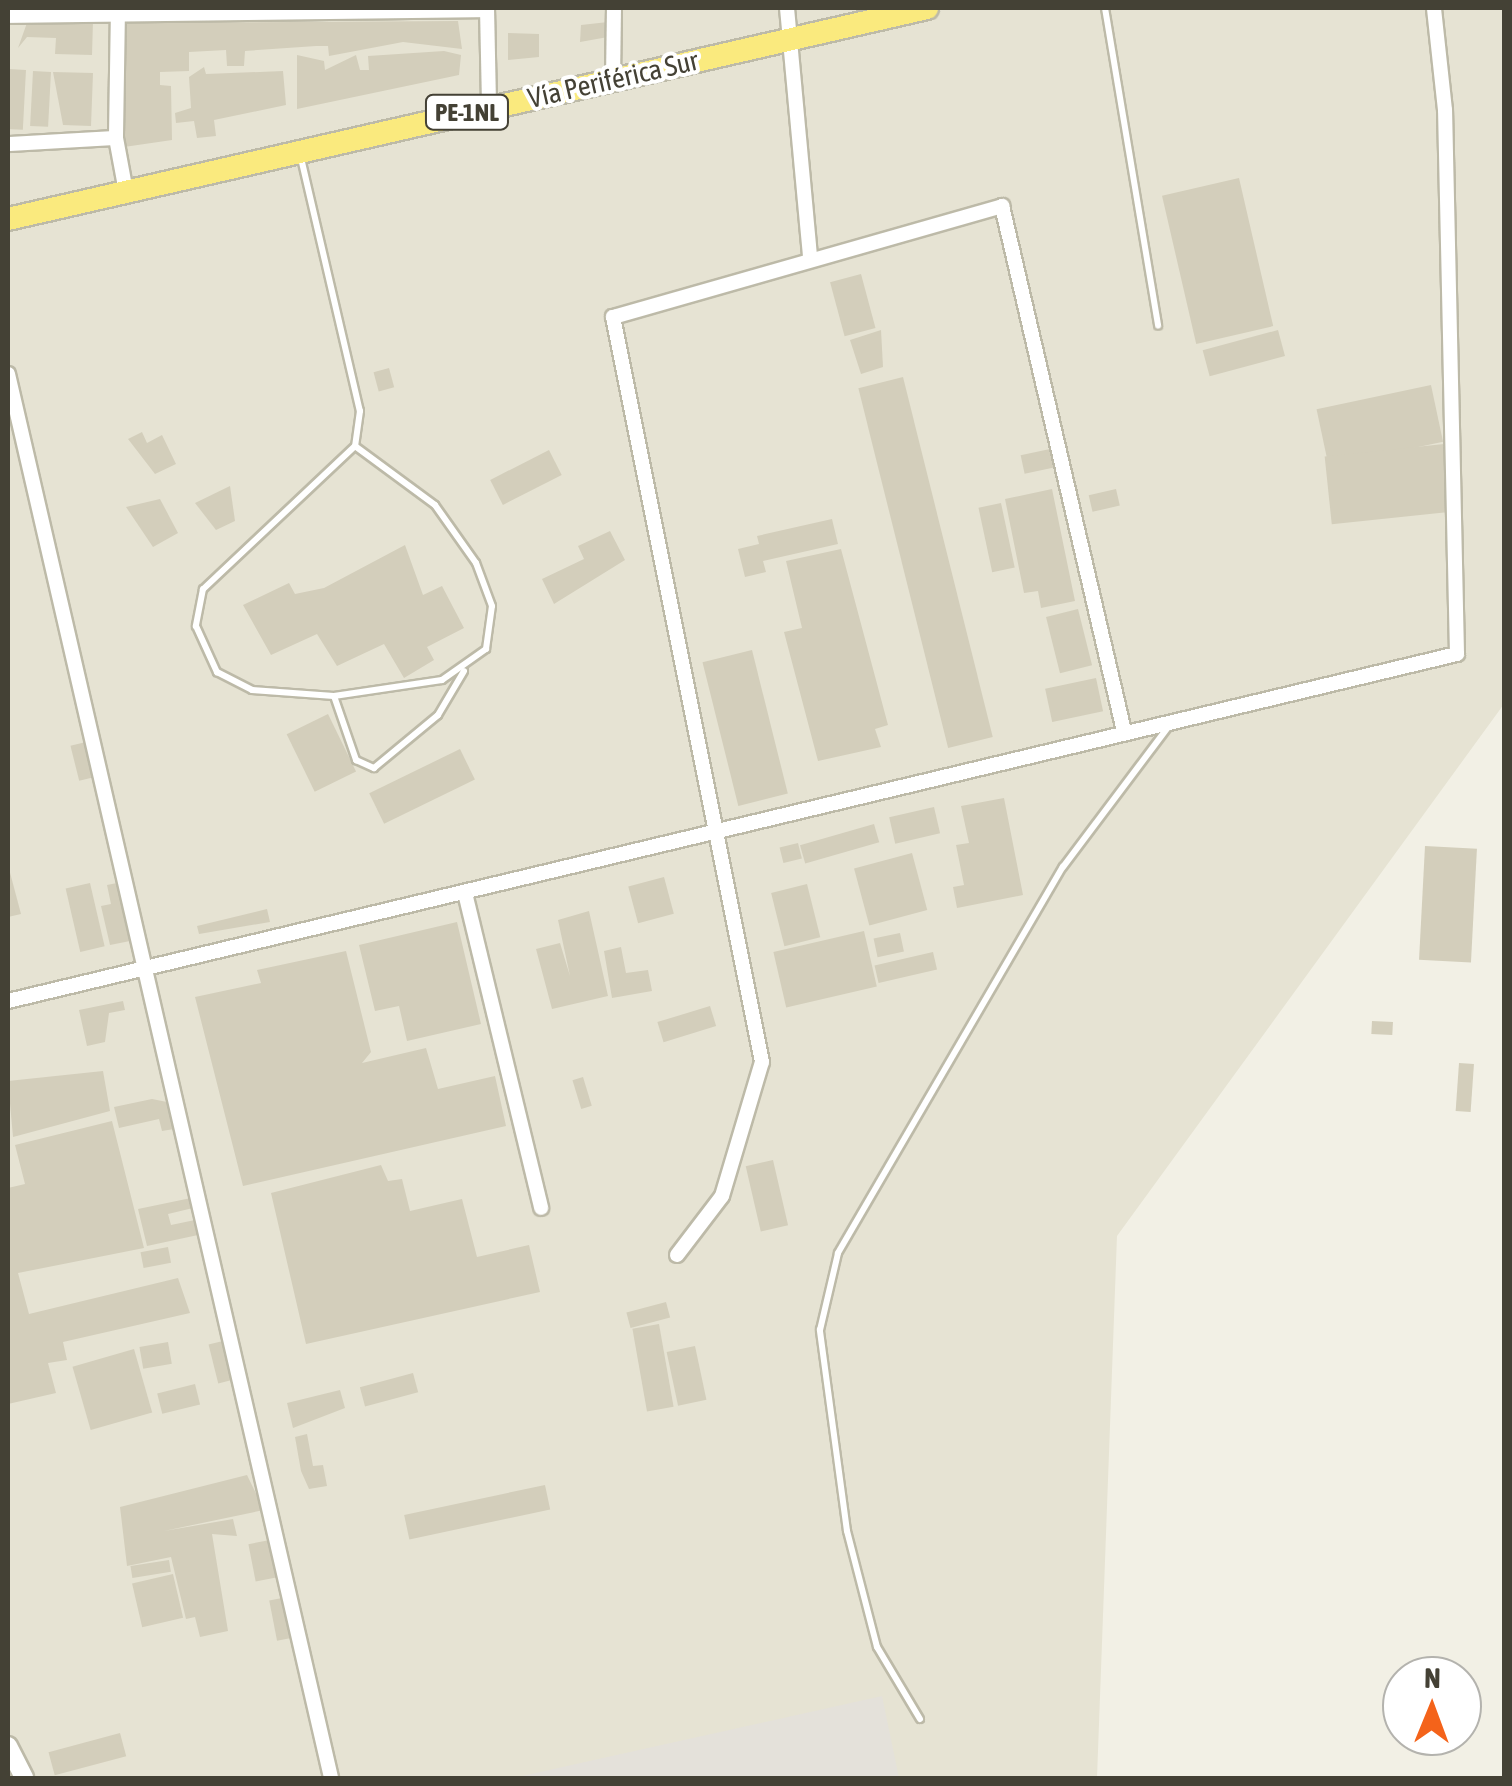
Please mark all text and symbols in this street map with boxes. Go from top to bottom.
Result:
street label: Vía Periférica Sur [525,43,701,115]
road number: PE-1NL [424,92,510,132]
north arrow [1382,1656,1482,1756]
text: N [1424,1662,1441,1694]

